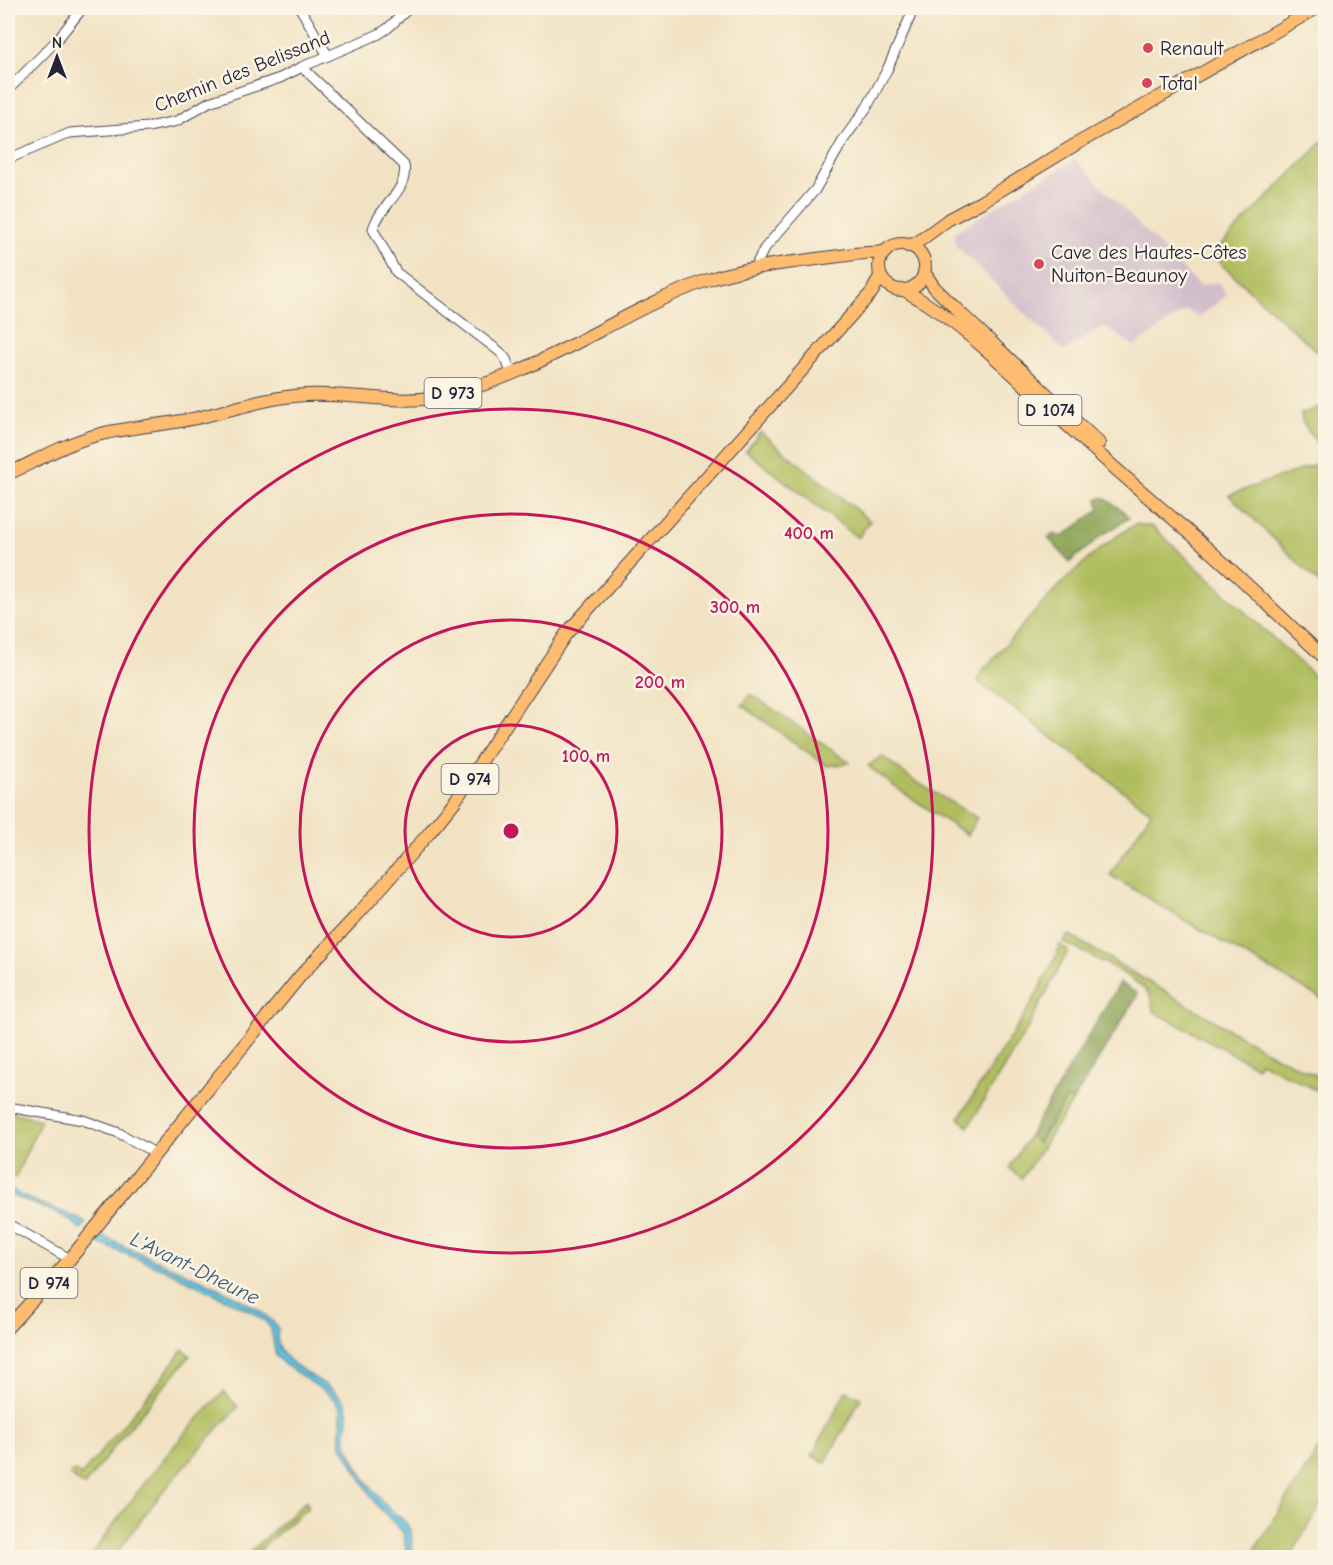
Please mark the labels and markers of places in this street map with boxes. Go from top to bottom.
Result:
place label: Renault [1160,37,1225,60]
marker: Renault [1141,41,1155,55]
place label: Total [1159,72,1198,95]
marker: Total [1140,76,1154,90]
place label: Cave des Hautes-Côtes Nuiton-Beaunoy [1051,241,1247,287]
marker: Cave des Hautes-Côtes Nuiton-Beaunoy [1032,257,1046,271]
centre of rings [501,821,521,841]

